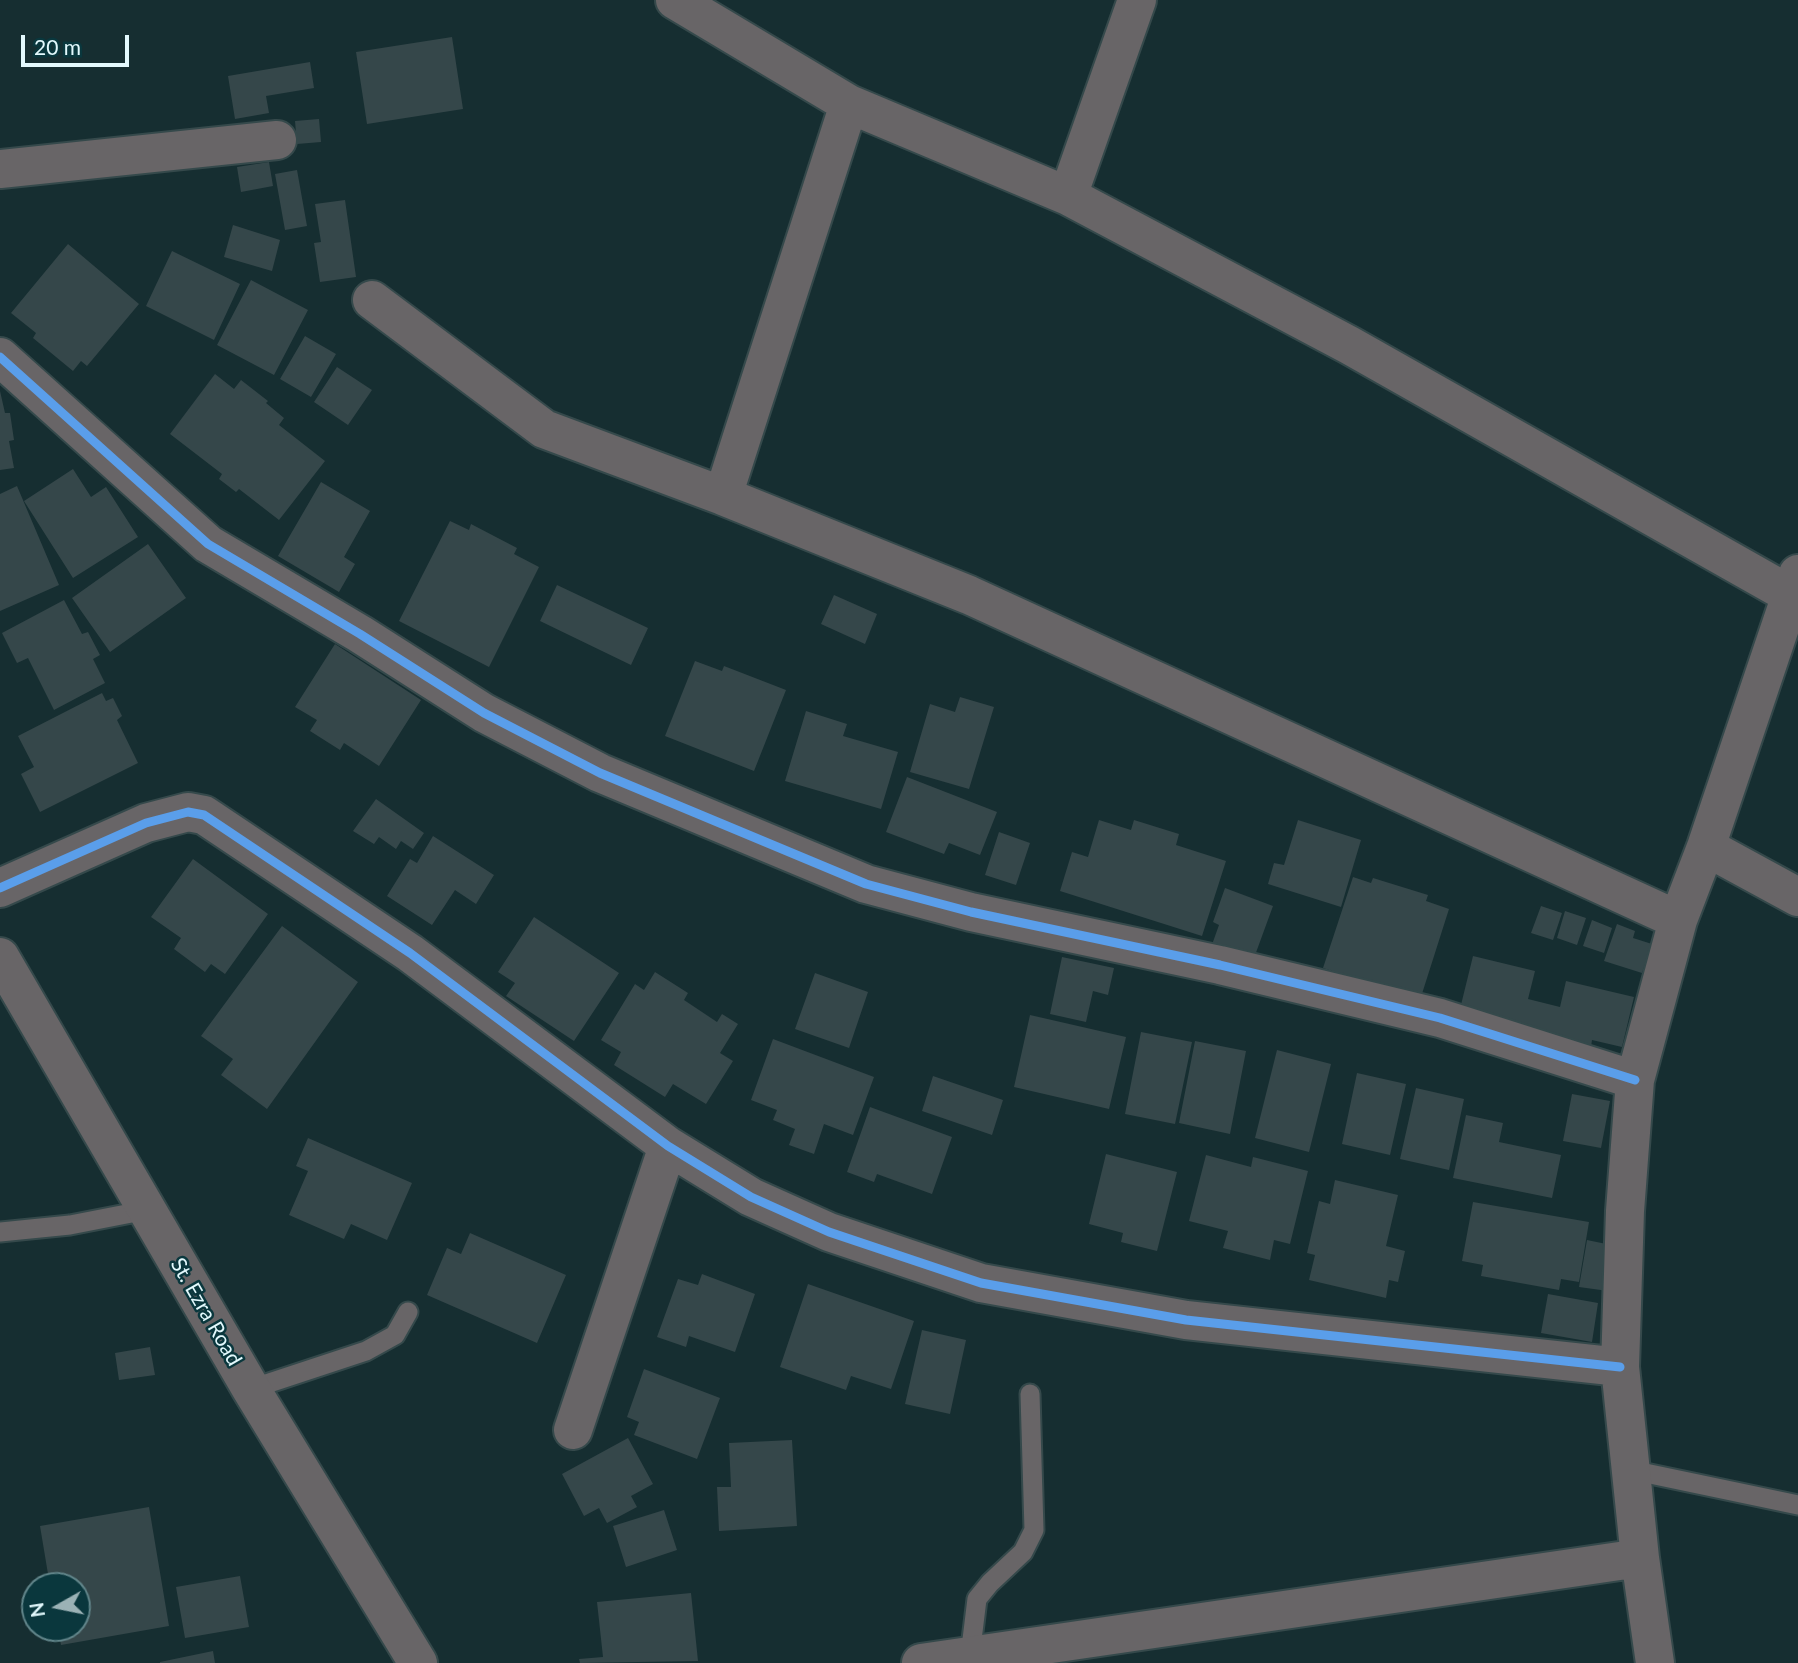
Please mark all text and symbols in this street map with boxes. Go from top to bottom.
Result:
scale bar [24,21,133,65]
text: 20 m [34,34,81,59]
street label: St. Ezra Road [165,1254,247,1370]
north arrow [21,1572,91,1642]
text: N [24,1601,49,1619]

